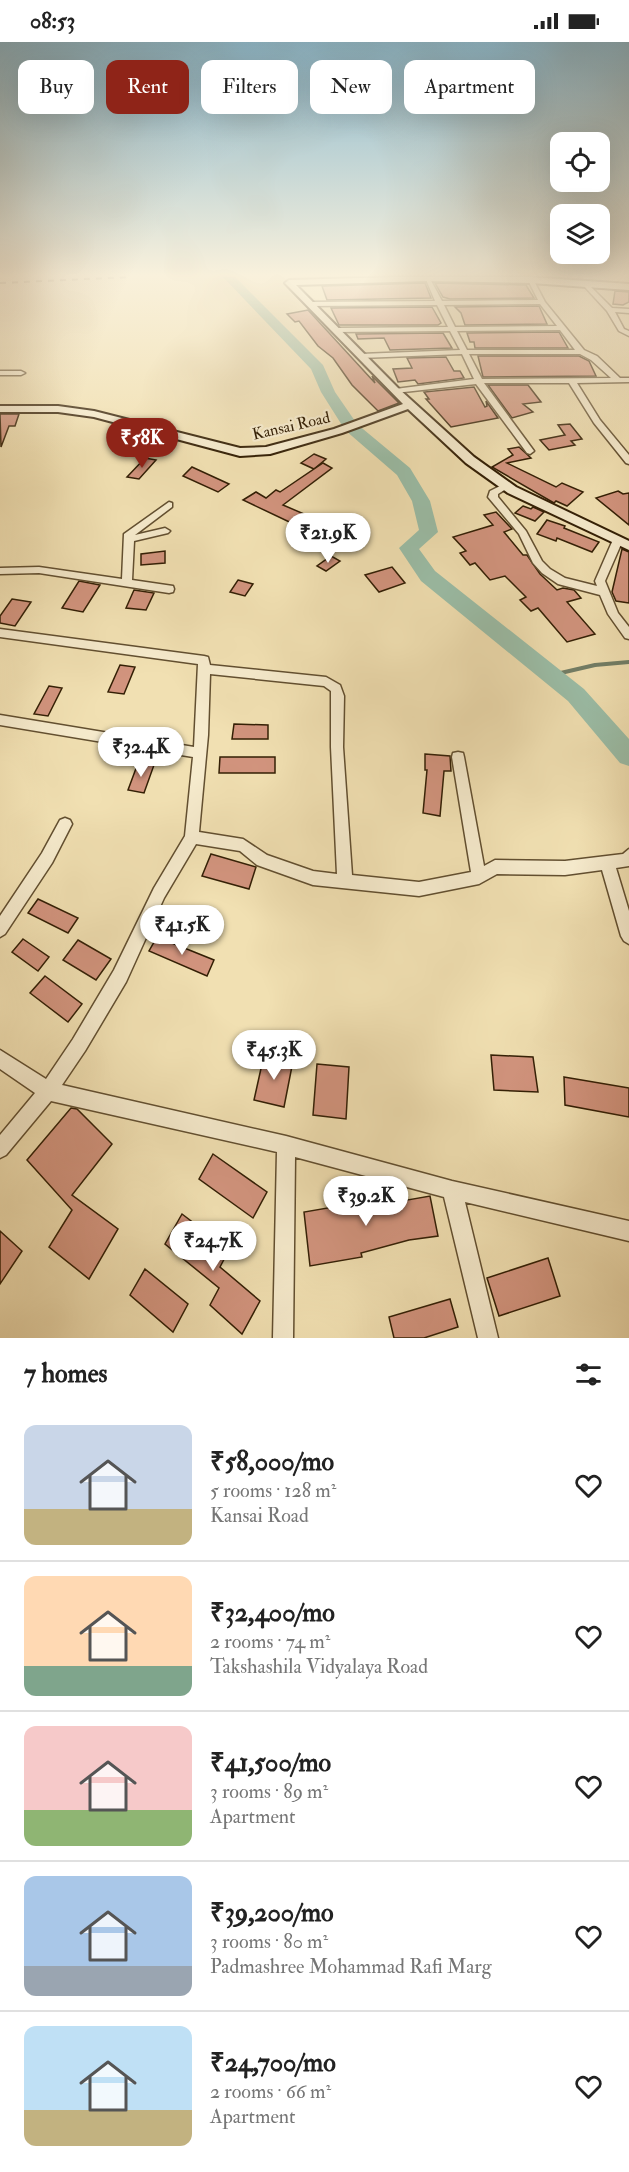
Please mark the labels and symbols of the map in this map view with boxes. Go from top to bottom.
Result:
street label: Kansai Road [250,407,332,445]
pin: ₹58K [106,418,178,469]
pin: ₹21.9K [279,513,377,564]
pin: ₹32.4K [92,727,190,778]
pin: ₹41.5K [133,905,231,956]
pin: ₹45.3K [225,1030,323,1081]
pin: ₹39.2K [317,1176,415,1227]
pin: ₹24.7K [164,1221,262,1272]

